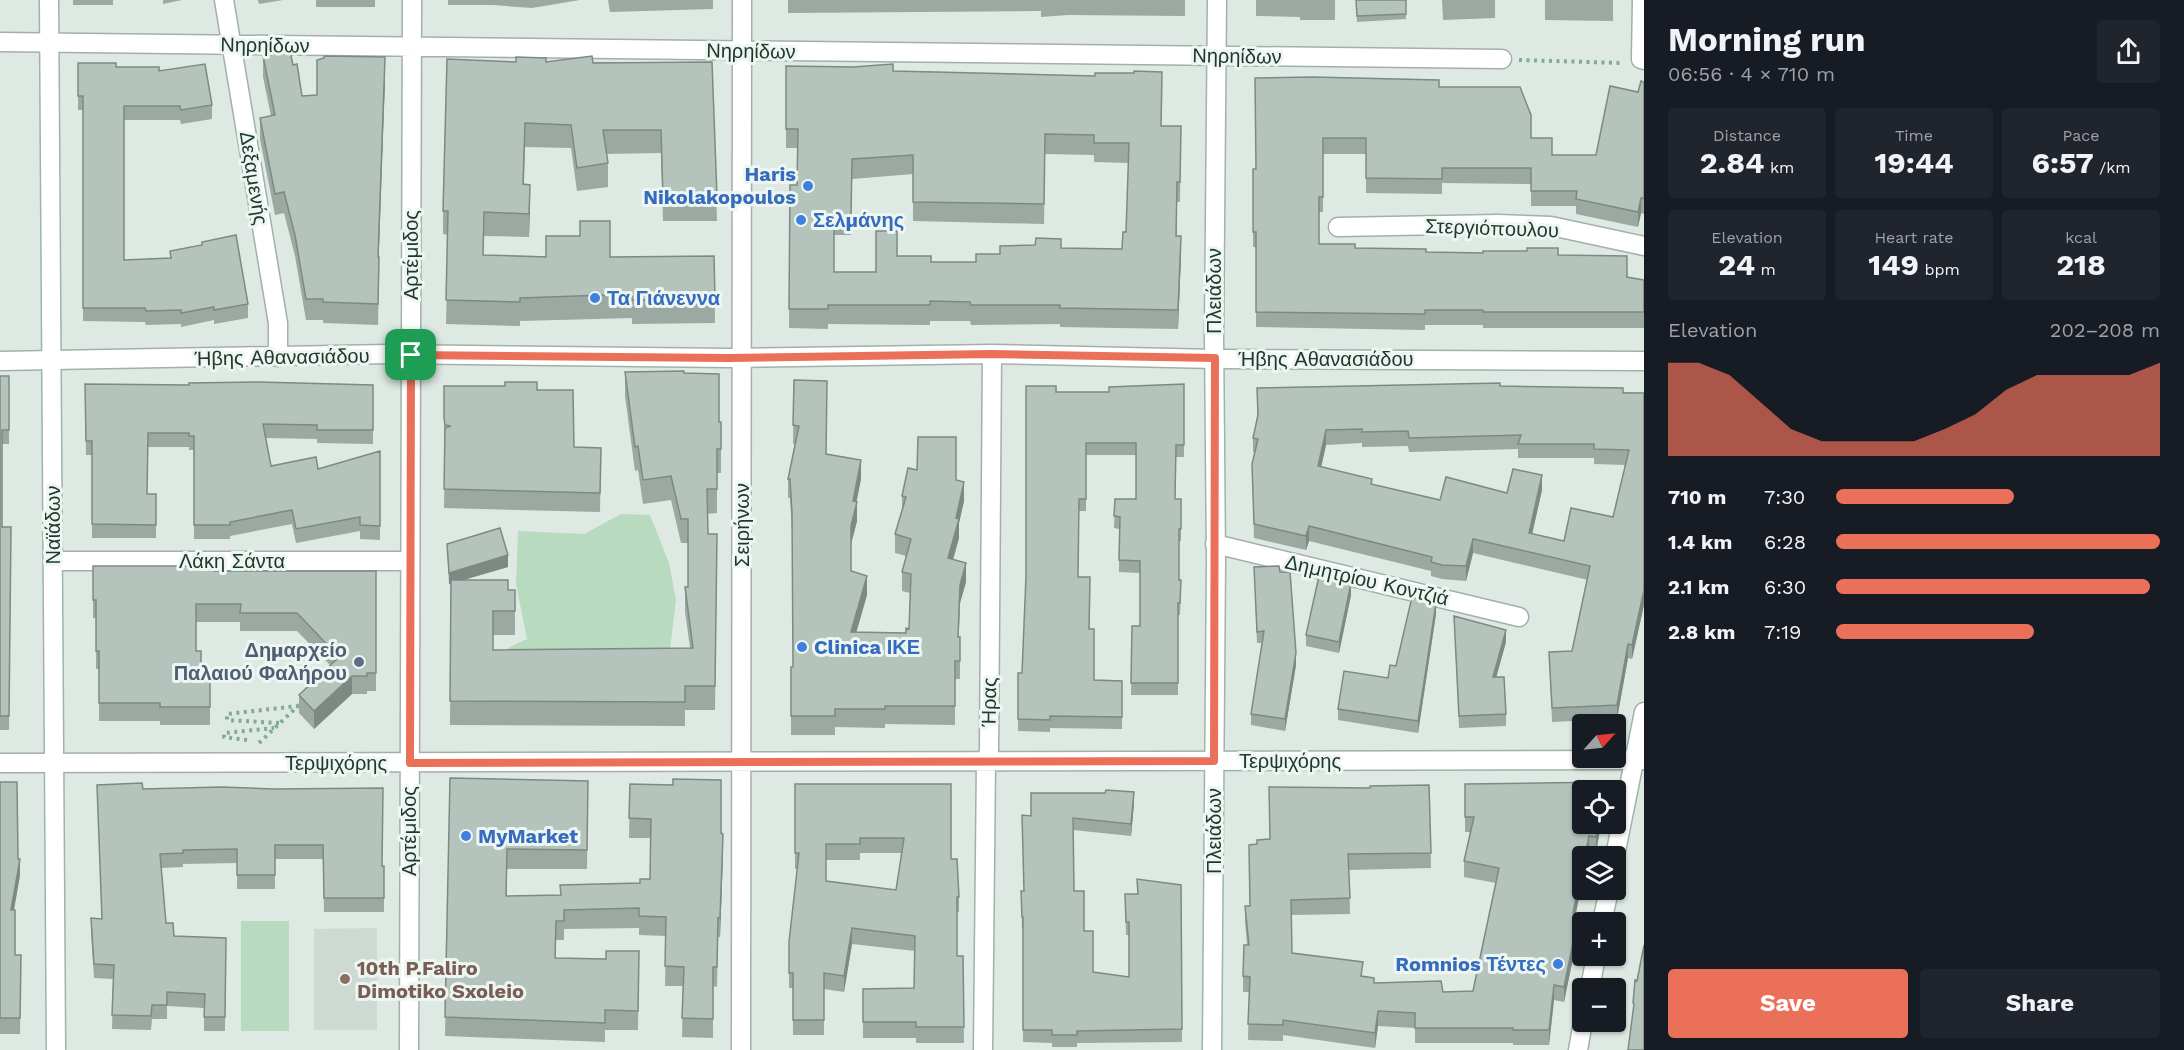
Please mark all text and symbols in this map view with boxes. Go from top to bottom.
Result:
text: Morning run [1668,20,1865,59]
button: share [2097,20,2160,83]
street label: Νηρηίδων [220,32,310,58]
street label: Νηρηίδων [706,38,796,64]
street label: Νηρηίδων [1192,43,1282,69]
text: 06:56 · 4 × 710 m [1668,62,1835,86]
text: Distance [1713,126,1781,145]
text: Time [1895,126,1933,145]
text: Pace [2062,126,2100,145]
street label: Δεξαμενής [235,130,273,227]
text: 2.84 [1700,145,1765,180]
text: 19:44 [1874,145,1954,180]
text: 6:57 [2031,145,2094,180]
text: km [1765,158,1794,177]
text: /km [2094,158,2131,177]
place label: Haris Nikolakopoulos [643,162,796,209]
marker: Haris Nikolakopoulos [801,179,815,193]
place label: Σελμάνης [813,208,904,232]
street label: Αρτέμιδος [399,210,423,300]
marker: Σελμάνης [794,213,808,227]
street label: Στεργιόπουλου [1425,214,1559,242]
text: Elevation [1711,228,1783,247]
text: Heart rate [1874,228,1954,247]
text: kcal [2065,228,2097,247]
text: 24 [1718,247,1755,282]
text: 149 [1868,247,1919,282]
text: 218 [2056,247,2106,282]
street label: Πλειάδων [1202,248,1226,334]
text: m [1755,260,1776,279]
text: bpm [1919,260,1960,279]
place label: Τα Γιάνεννα [607,286,721,310]
marker: Τα Γιάνεννα [588,291,602,305]
text: Elevation [1668,318,1757,342]
text: 202–208 m [2050,318,2160,342]
pin [385,329,436,380]
icon: arrive [394,338,427,371]
street label: Ήβης Αθανασιάδου [193,343,370,371]
street label: Ήβης Αθανασιάδου [1238,347,1413,371]
street label: Σειρήνων [730,483,754,567]
text: 710 m [1668,485,1726,509]
text: 7:30 [1764,485,1805,509]
street label: Ναϊάδων [41,486,65,564]
text: 1.4 km [1668,530,1732,554]
text: 6:28 [1764,530,1806,554]
street label: Λάκη Σάντα [179,549,285,573]
street label: Δημητρίου Κοντζιά [1283,550,1451,610]
text: 2.1 km [1668,575,1729,599]
text: 6:30 [1764,575,1806,599]
text: 2.8 km [1668,620,1735,644]
text: 7:19 [1764,620,1801,644]
place label: Clinica ΙΚΕ [814,635,920,659]
place label: Δημαρχείο Παλαιού Φαλήρου [174,638,347,685]
marker: Clinica ΙΚΕ [795,640,809,654]
marker: Δημαρχείο Παλαιού Φαλήρου [352,655,366,669]
street label: Ήρας [977,677,1001,728]
north arrow [1572,714,1626,768]
map controls [1572,714,1626,1032]
street label: Τερψιχόρης [1239,749,1341,773]
street label: Τερψιχόρης [285,751,387,775]
button: locate [1572,780,1626,834]
street label: Αρτέμιδος [397,786,421,876]
street label: Πλειάδων [1202,788,1226,874]
place label: MyMarket [478,824,578,848]
marker: MyMarket [459,829,473,843]
button: layers [1572,846,1626,900]
button: + [1572,912,1626,966]
place label: Romnios Τέντες [1395,952,1546,976]
place label: 10th P.Faliro Dimotiko Sxoleio [357,956,524,1003]
marker: Romnios Τέντες [1551,957,1565,971]
button: Save [1668,969,1908,1038]
button: Share [1920,969,2160,1038]
marker: 10th P.Faliro Dimotiko Sxoleio [338,972,352,986]
button: − [1572,978,1626,1032]

